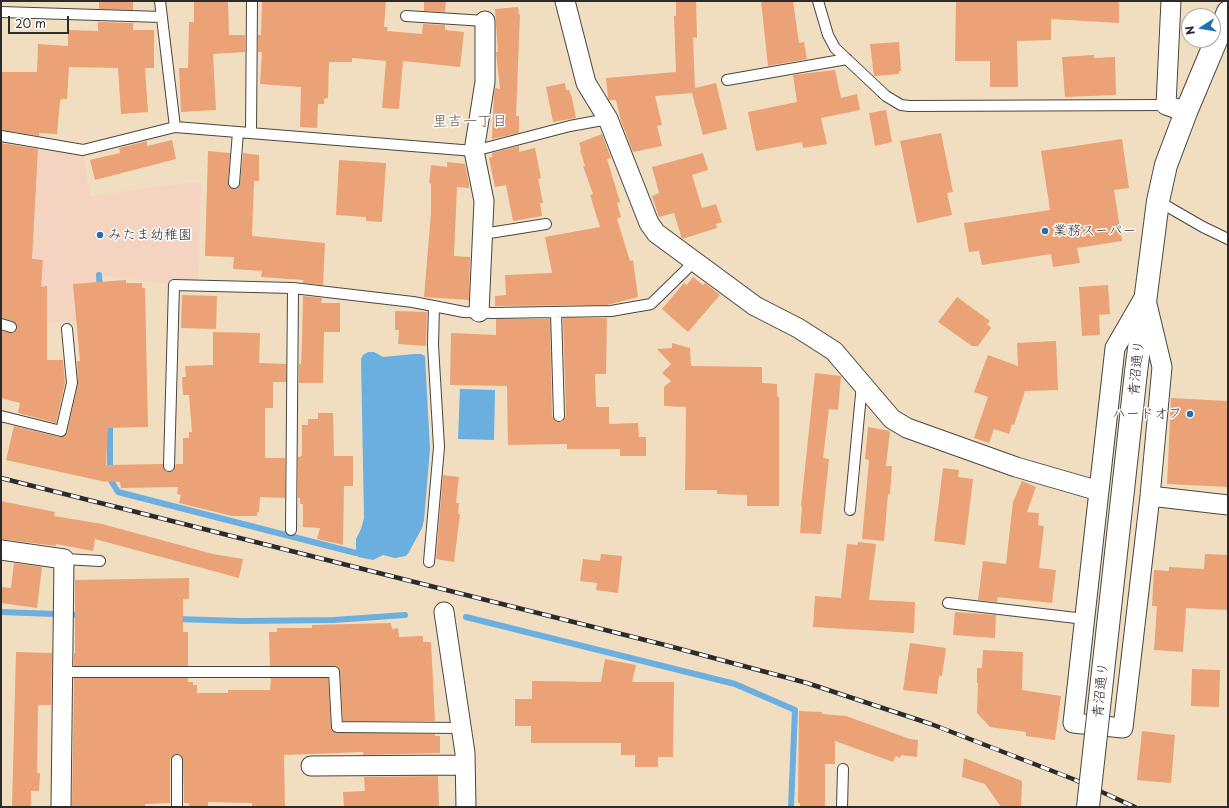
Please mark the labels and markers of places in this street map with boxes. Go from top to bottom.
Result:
place label: 業務スーパー [1053,223,1136,239]
marker: 業務スーパー [1040,226,1050,236]
place label: みたま幼稚園 [108,227,192,243]
marker: みたま幼稚園 [95,230,105,240]
place label: ハードオフ [1112,406,1182,422]
marker: ハードオフ [1185,409,1195,419]

